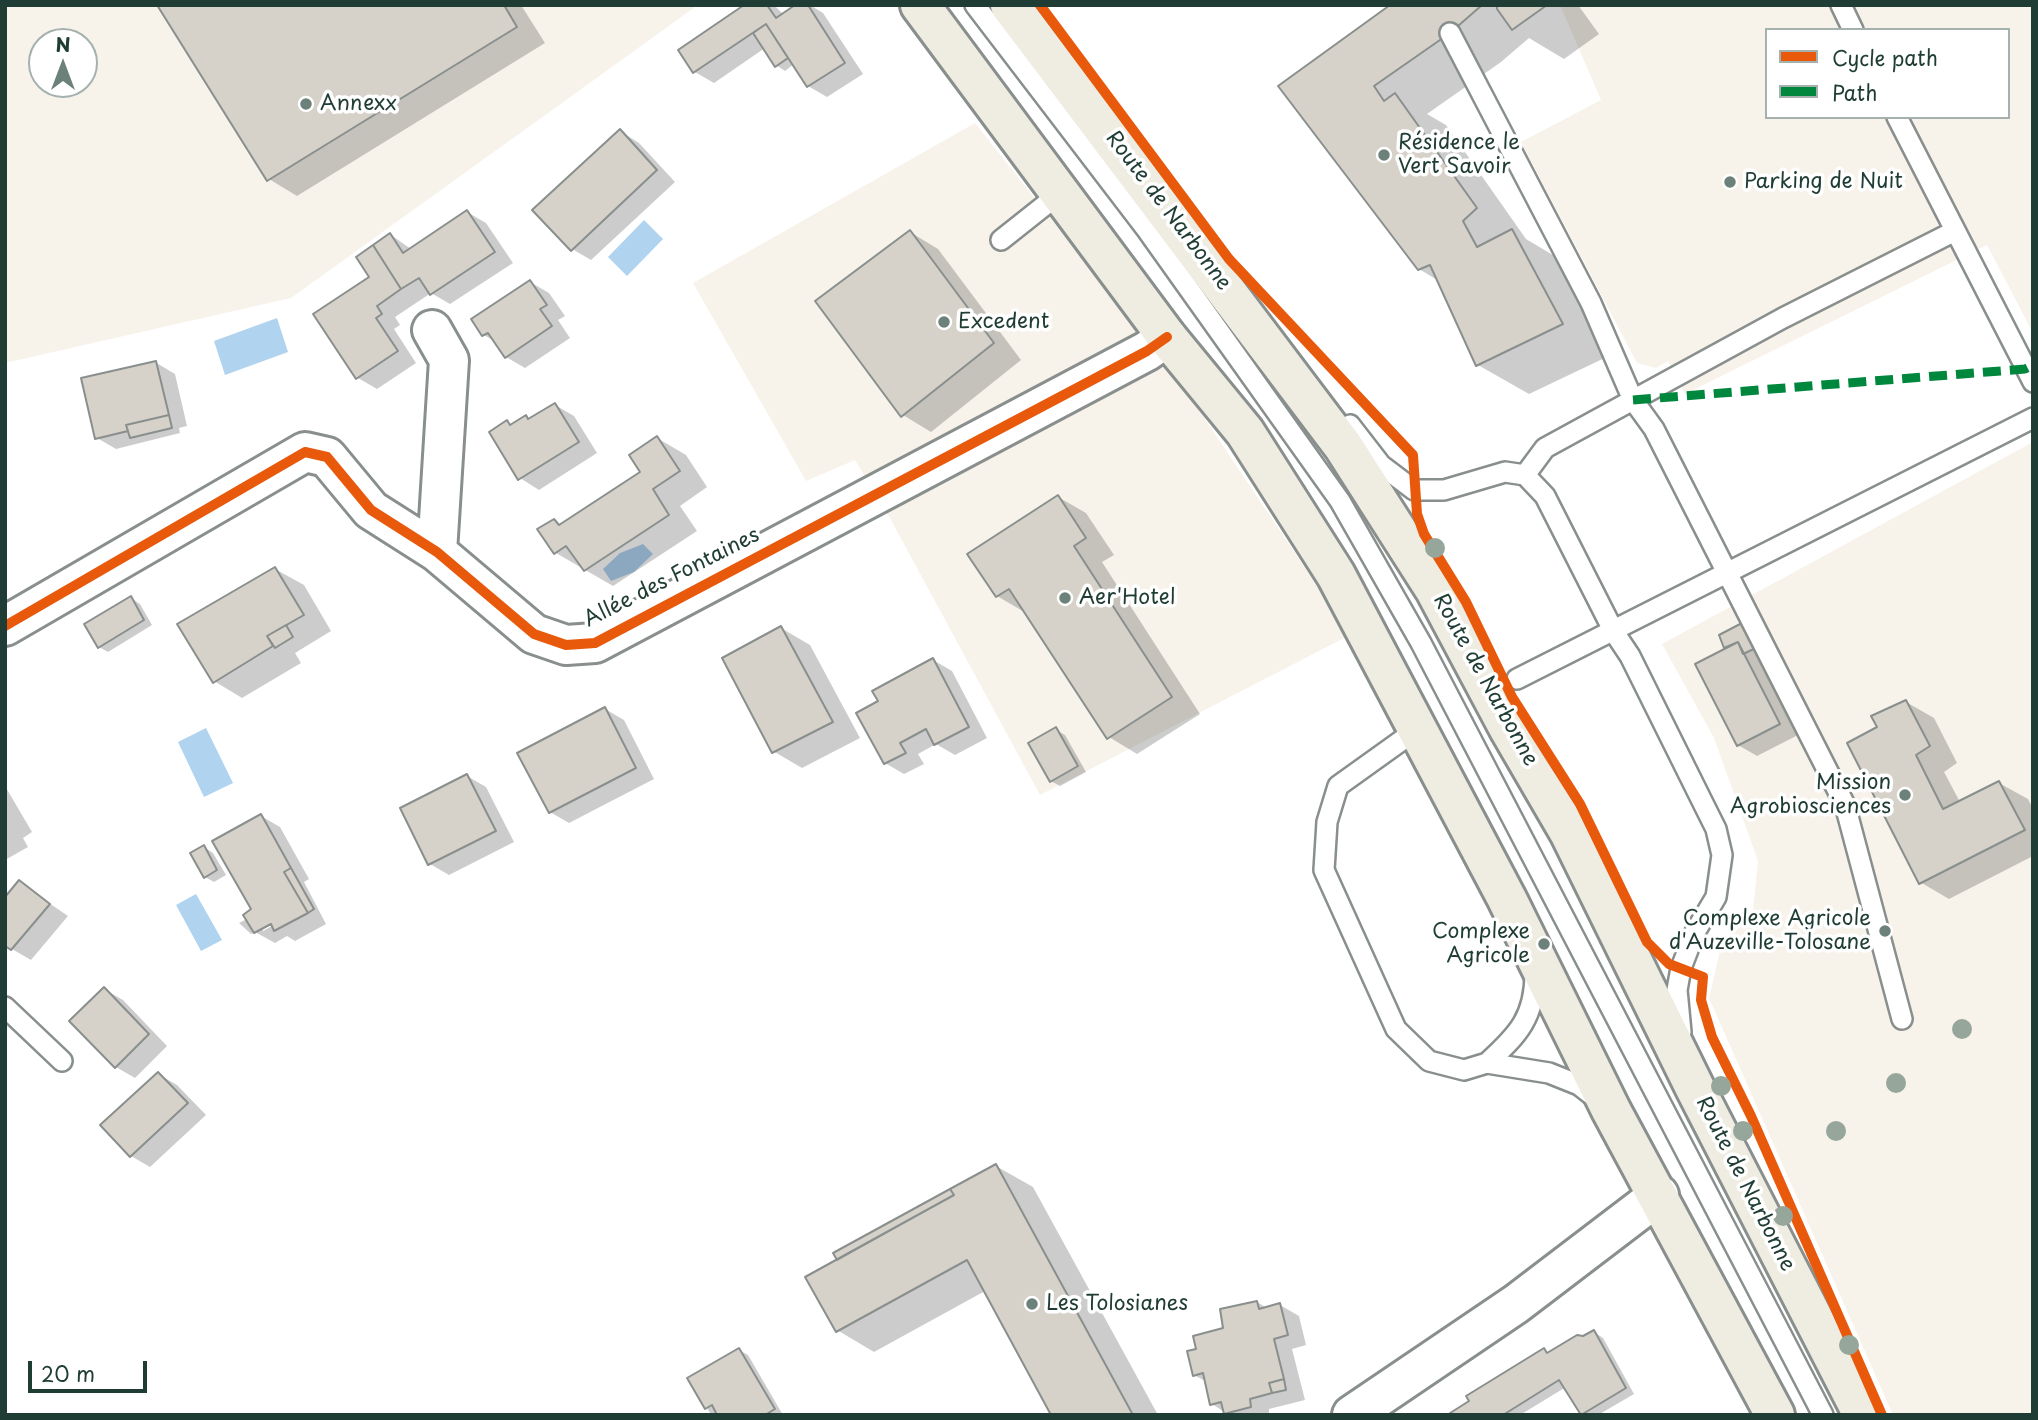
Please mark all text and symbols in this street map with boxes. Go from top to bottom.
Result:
north arrow [28,28,98,98]
legend [1765,28,2010,119]
text: N [55,30,71,58]
text: Cycle path [1832,41,1938,73]
text: Path [1832,76,1877,108]
place label: Annexx [320,91,397,117]
marker: Annexx [298,96,314,112]
street label: Route de Narbonne [1100,126,1236,296]
place label: Résidence le Vert Savoir [1398,130,1520,180]
marker: Résidence le Vert Savoir [1376,147,1392,163]
place label: Parking de Nuit [1744,169,1903,195]
marker: Parking de Nuit [1722,174,1738,190]
place label: Excedent [958,309,1049,335]
marker: Excedent [936,314,952,330]
street label: Allée des Fontaines [580,523,764,633]
place label: Aer'Hotel [1079,585,1175,611]
marker: Aer'Hotel [1057,590,1073,606]
street label: Route de Narbonne [1427,590,1543,770]
place label: Mission Agrobiosciences [1730,770,1891,820]
marker: Mission Agrobiosciences [1897,787,1913,803]
place label: Complexe Agricole d'Auzeville-Tolosane [1669,906,1871,956]
place label: Complexe Agricole [1432,919,1530,969]
marker: Complexe Agricole d'Auzeville-Tolosane [1877,923,1893,939]
marker: Complexe Agricole [1536,936,1552,952]
street label: Route de Narbonne [1690,1092,1800,1276]
place label: Les Tolosianes [1046,1291,1188,1317]
marker: Les Tolosianes [1024,1296,1040,1312]
scale bar [32,1346,150,1390]
text: 20 m [41,1357,95,1389]

